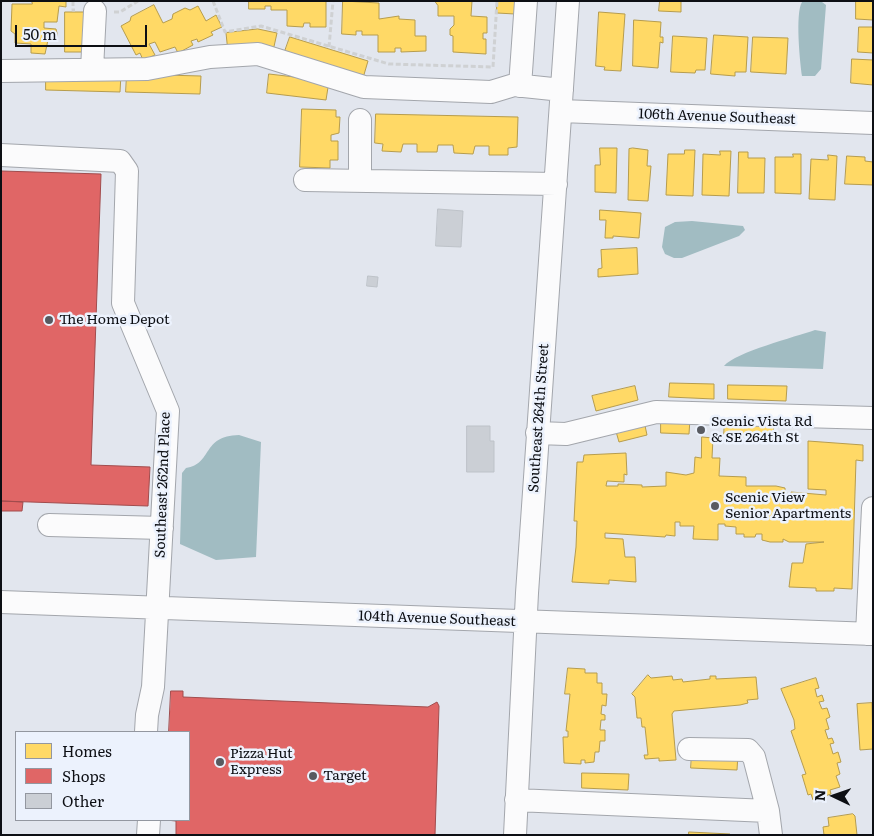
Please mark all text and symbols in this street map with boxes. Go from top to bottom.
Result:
scale bar [18,15,150,47]
text: 50 m [23,22,57,45]
street label: 106th Avenue Southeast [638,106,796,128]
place label: The Home Depot [59,312,170,328]
marker: The Home Depot [43,314,55,326]
street label: Southeast 264th Street [525,343,553,493]
street label: Southeast 262nd Place [152,412,174,558]
place label: Scenic Vista Rd & SE 264th St [711,414,812,447]
marker: Scenic Vista Rd & SE 264th St [695,424,707,436]
place label: Scenic View Senior Apartments [725,490,851,522]
marker: Scenic View Senior Apartments [709,500,721,512]
street label: 104th Avenue Southeast [358,608,516,630]
legend [15,731,190,821]
text: Homes [62,739,112,762]
place label: Pizza Hut Express [230,746,293,779]
marker: Pizza Hut Express [214,756,226,768]
text: Shops [62,764,105,787]
place label: Target [323,768,367,784]
marker: Target [307,770,319,782]
north arrow [809,771,859,821]
text: Other [62,789,104,812]
text: N [809,789,829,802]

